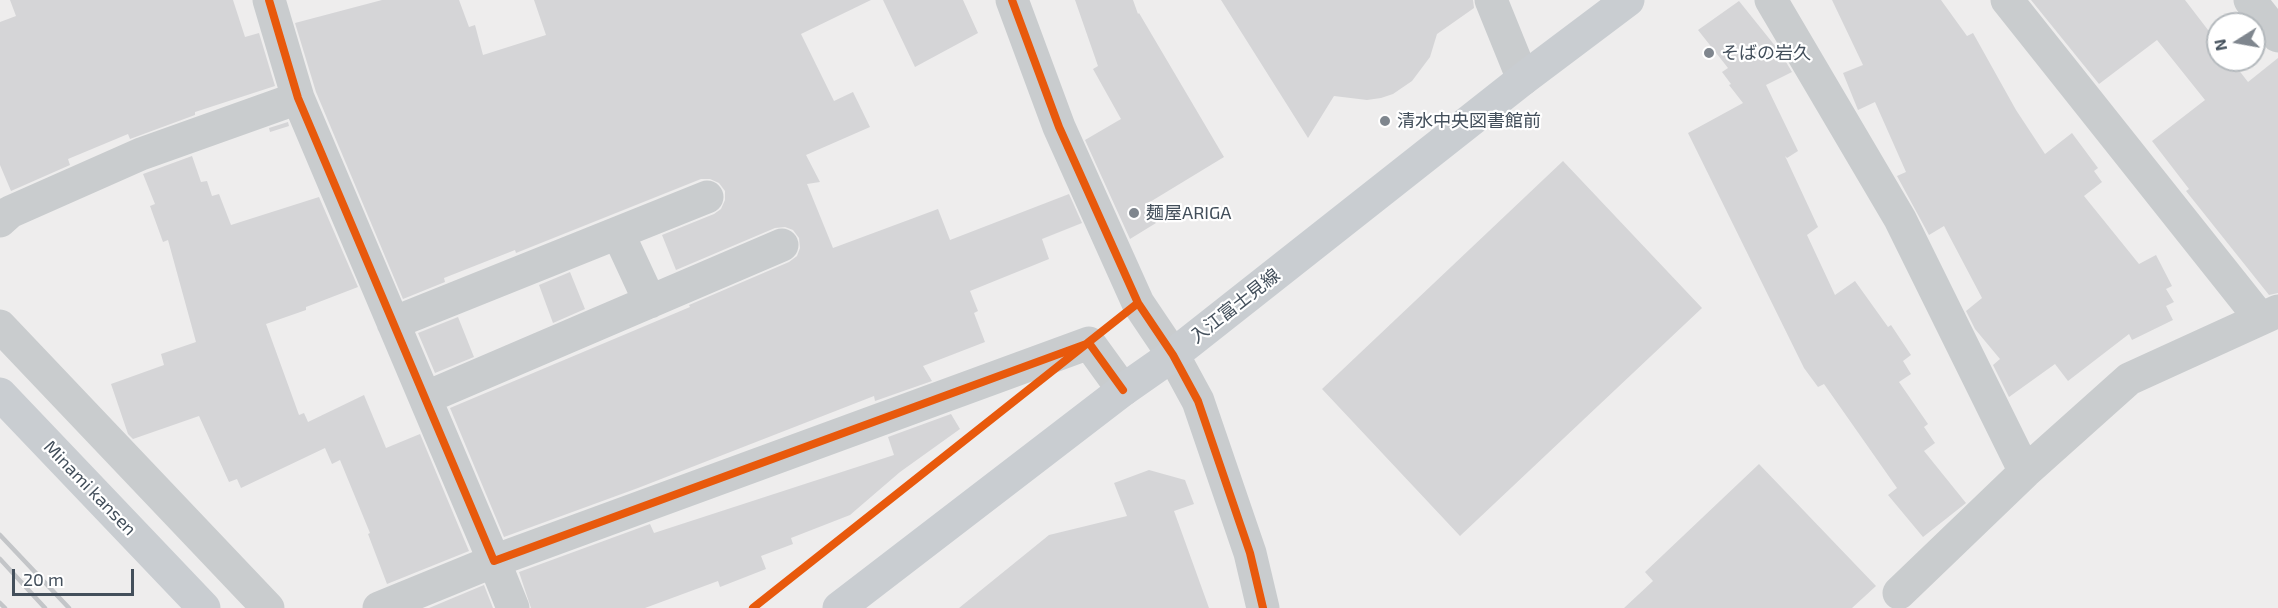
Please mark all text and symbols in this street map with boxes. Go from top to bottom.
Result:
north arrow [2206,12,2266,72]
text: N [2209,38,2230,53]
place label: そばの岩久 [1721,42,1811,64]
marker: そばの岩久 [1702,46,1716,60]
place label: 清水中央図書館前 [1397,110,1541,132]
marker: 清水中央図書館前 [1378,114,1392,128]
place label: 麺屋ARIGA [1146,202,1232,224]
marker: 麺屋ARIGA [1127,206,1141,220]
street label: 入江富士見線 [1186,264,1284,348]
street label: Minami kansen [39,436,141,540]
scale bar [15,557,136,595]
text: 20 m [23,568,64,590]

